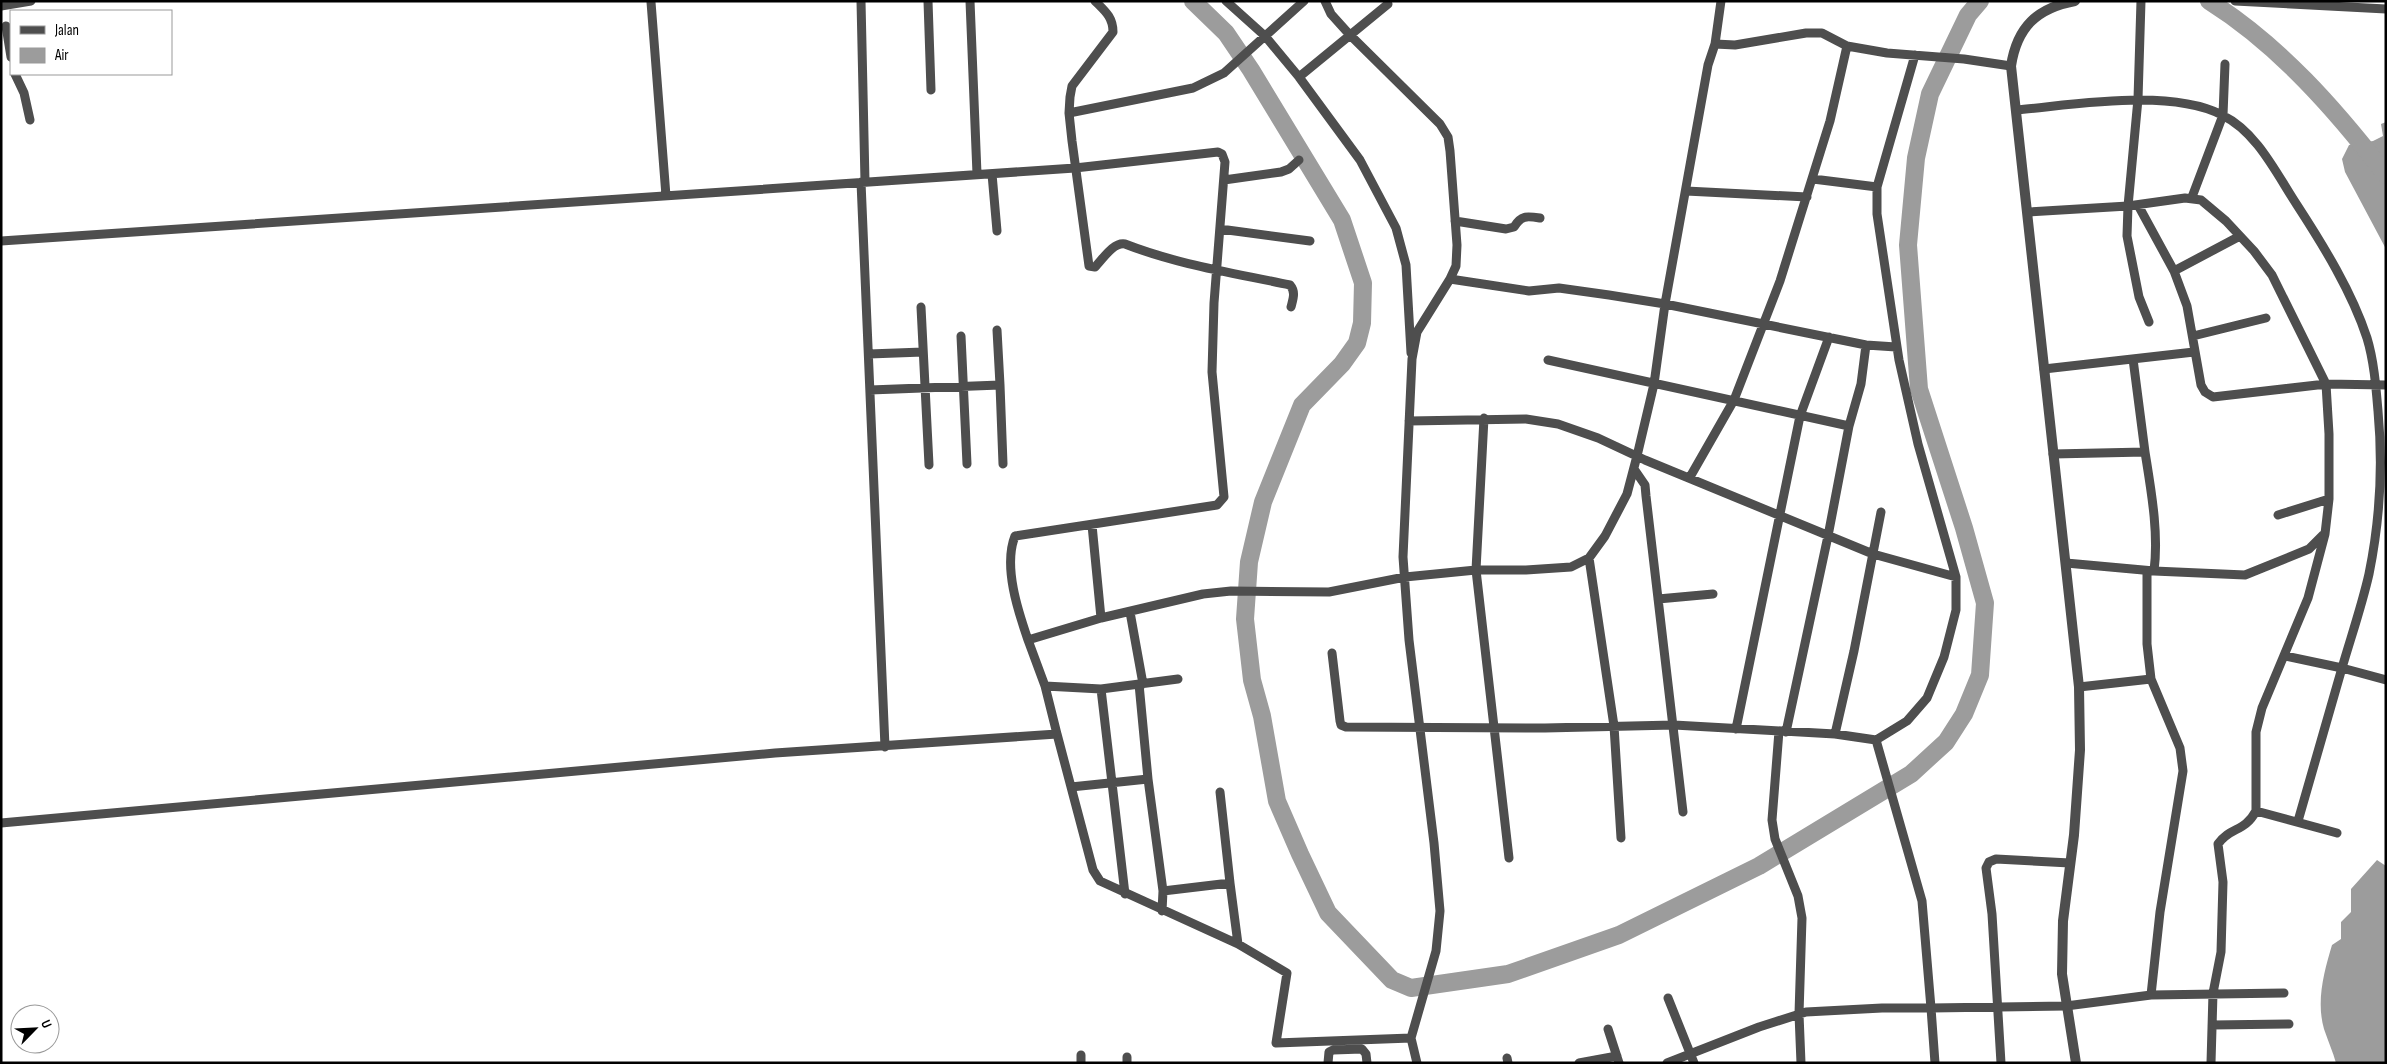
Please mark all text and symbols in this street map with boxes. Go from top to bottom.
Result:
legend [10,10,172,75]
text: Jalan [54,21,79,40]
text: Air [54,46,69,65]
north arrow [10,1004,60,1054]
text: U [37,1017,56,1031]

